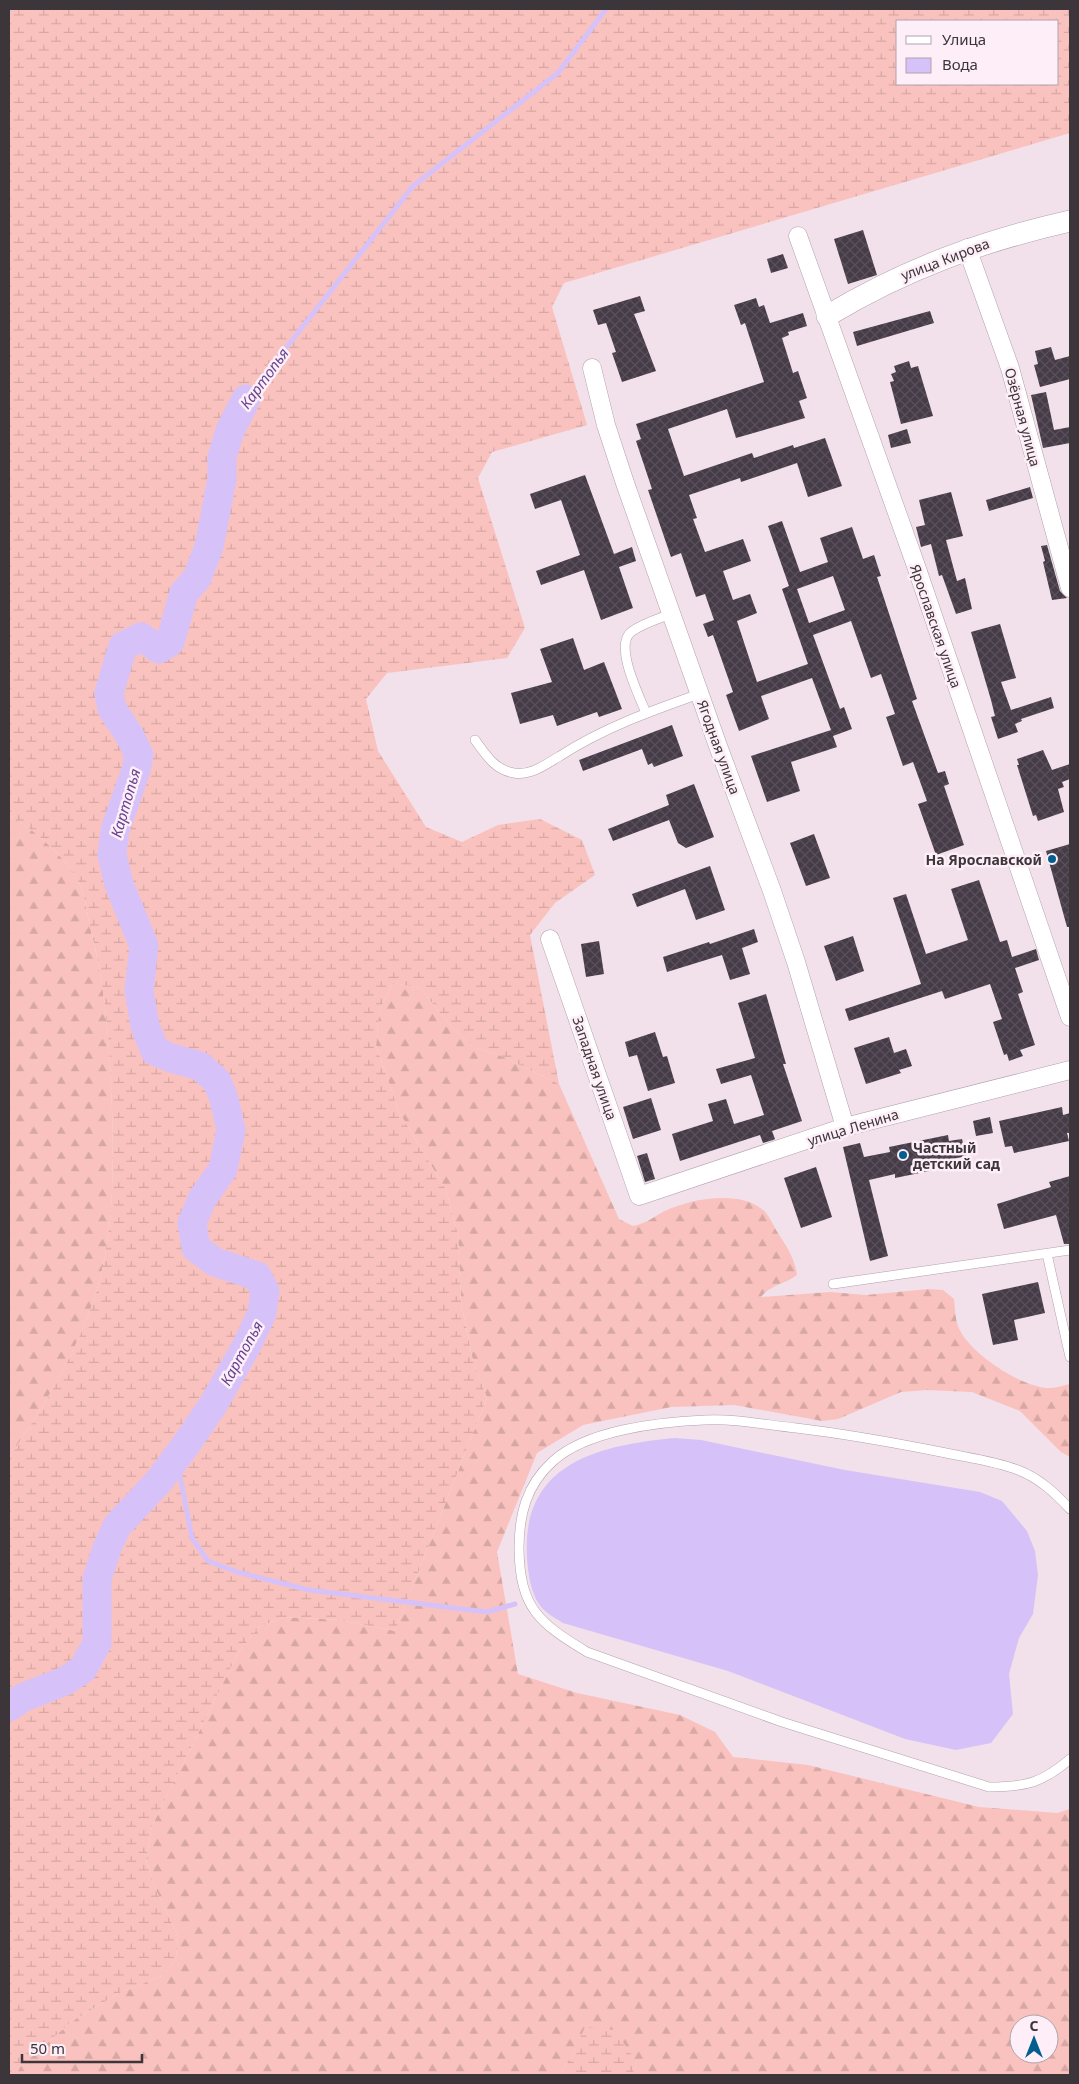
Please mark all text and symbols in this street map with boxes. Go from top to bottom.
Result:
legend [896,20,1059,85]
text: Улица [942,29,986,49]
text: Вода [942,54,978,74]
street label: улица Кирова [898,233,992,285]
water label: Картопья [235,343,293,412]
street label: Озёрная улица [1001,366,1045,468]
street label: Ярославская улица [906,562,966,690]
street label: Ягодная улица [693,697,745,797]
water label: Картопья [106,766,144,840]
place label: На Ярославской [926,850,1042,869]
marker: На Ярославской [1046,853,1058,865]
street label: Западная улица [568,1014,622,1122]
street label: улица Ленина [805,1104,901,1150]
place label: Частный детский сад [913,1138,1000,1173]
marker: Частный детский сад [897,1149,909,1161]
water label: Картопья [215,1317,267,1389]
north arrow [1009,2014,1059,2064]
text: С [1029,2016,1039,2035]
scale bar [22,2032,142,2064]
text: 50 m [30,2038,65,2058]

